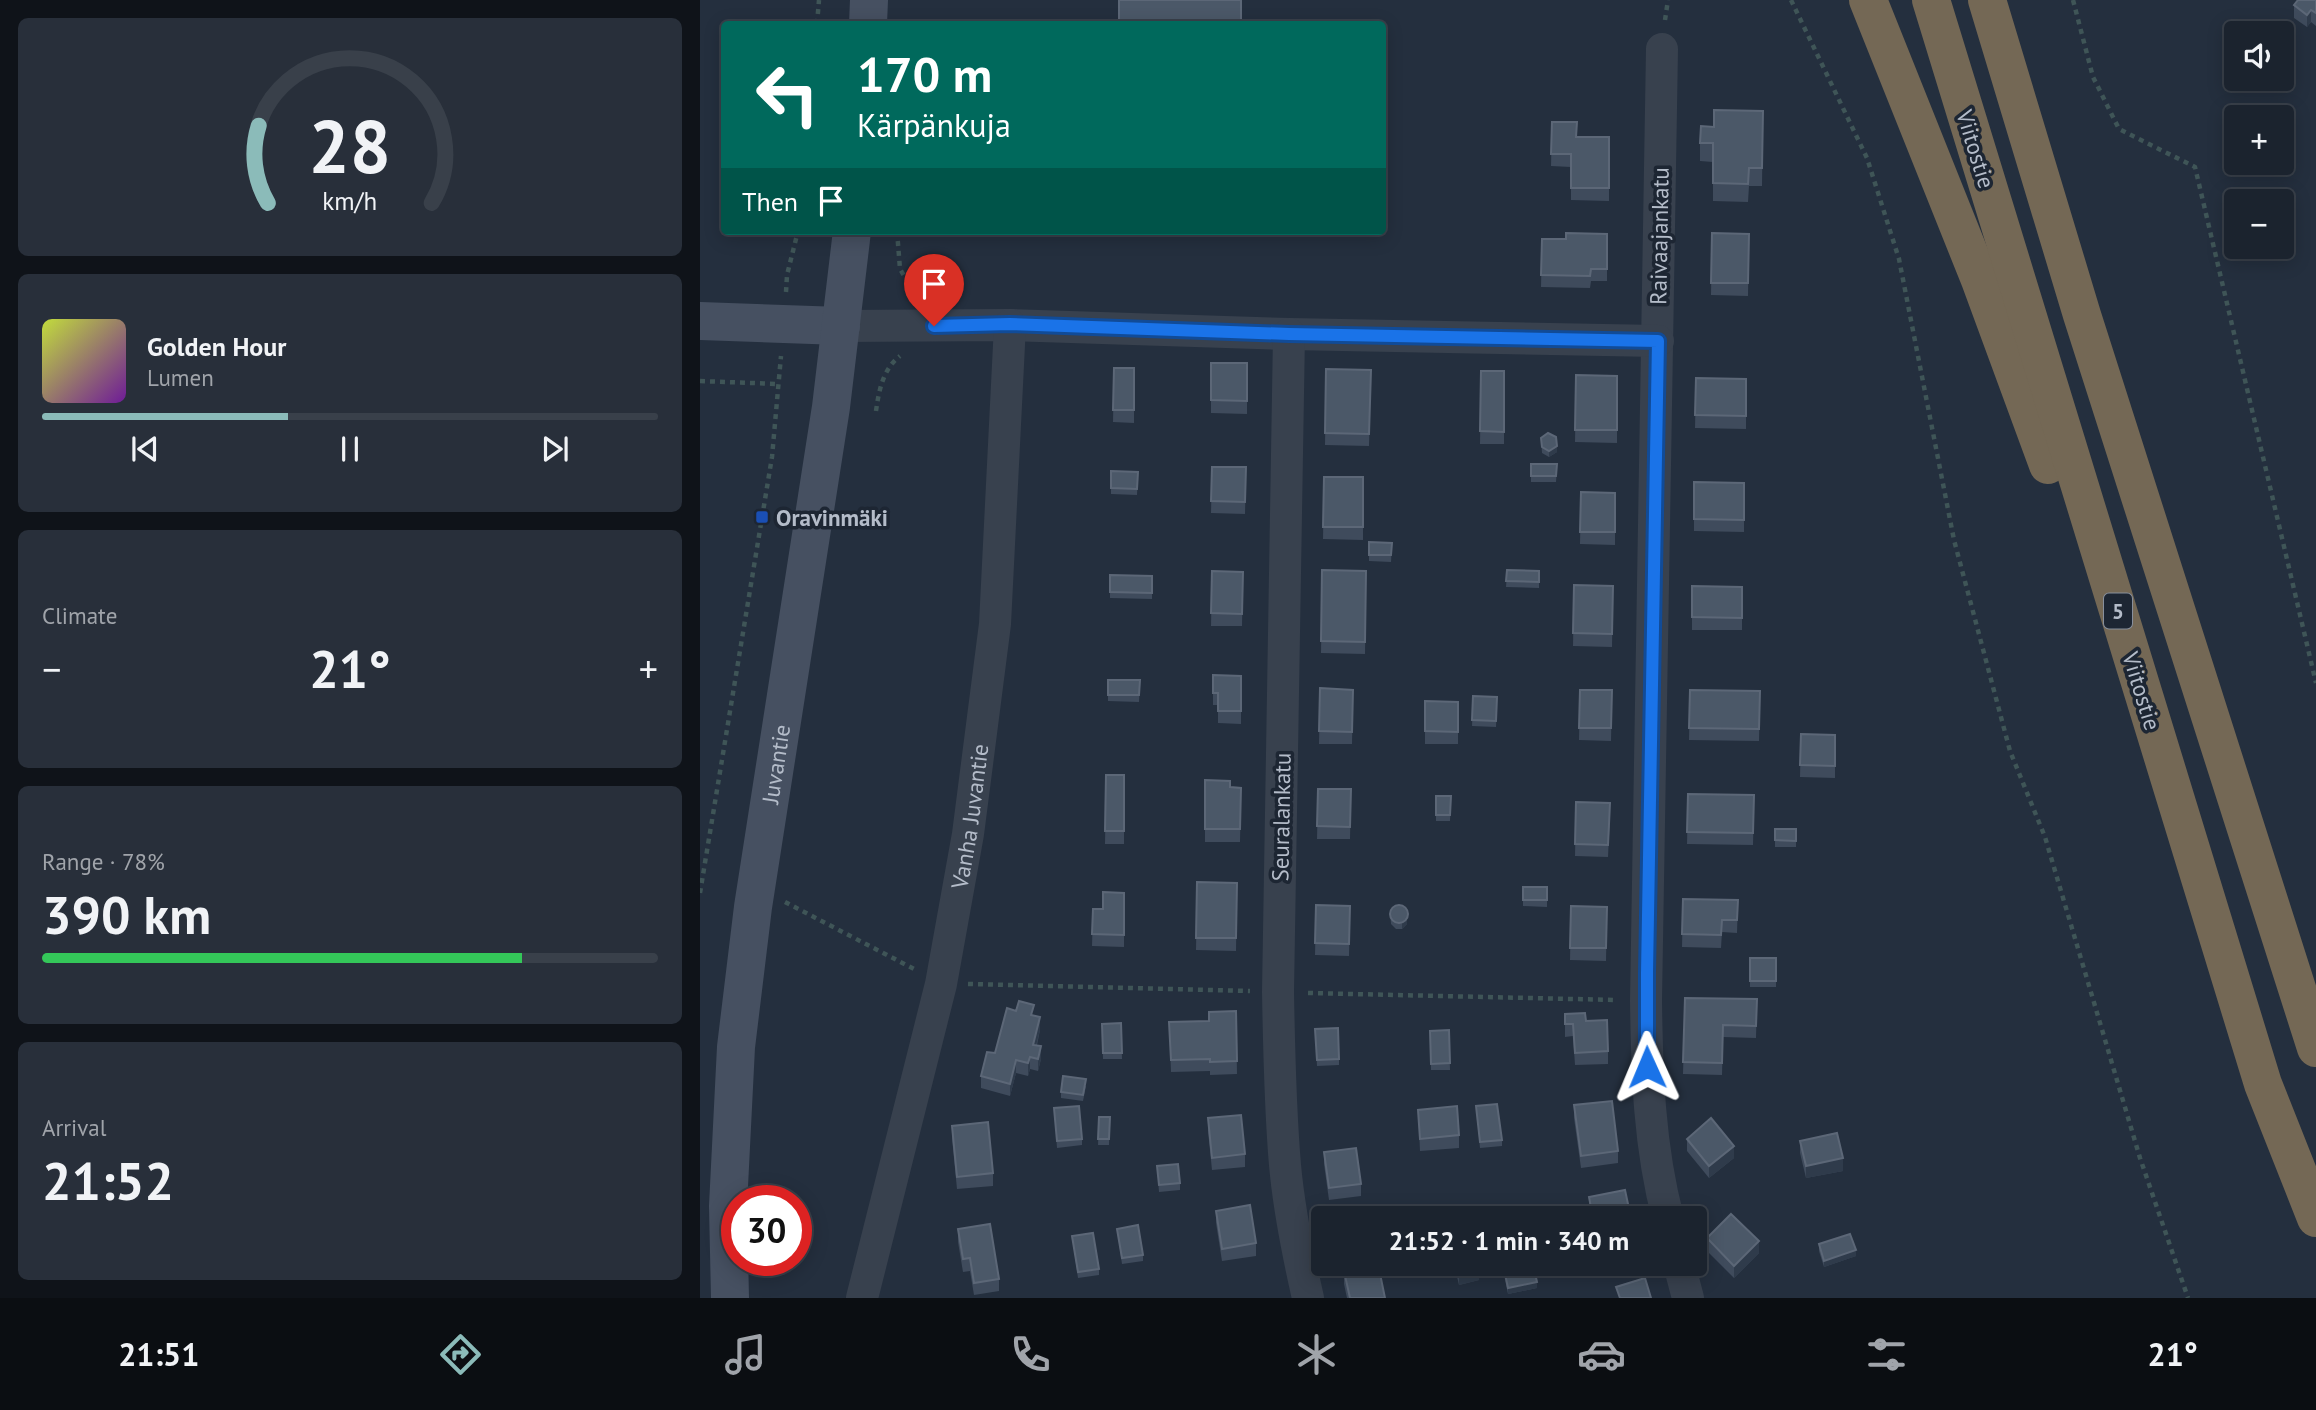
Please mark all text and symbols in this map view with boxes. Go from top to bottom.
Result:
map controls [2224,21,2294,259]
button: sound [2224,21,2294,91]
text: 170 m [857,42,992,106]
icon: left [742,49,833,140]
text: 28 [309,99,391,193]
text: Kärpänkuja [857,104,1011,146]
street label: Viitostie [1950,105,2002,192]
button: + [2224,105,2294,175]
street label: Raivaajankatu [1643,167,1675,305]
icon: arrive [812,182,850,220]
text: km/h [323,185,377,217]
text: Then [742,185,798,218]
button: − [2224,189,2294,259]
pin [904,254,964,326]
icon: arrive [915,265,953,303]
text: Golden Hour [147,330,286,363]
text: Lumen [147,363,214,392]
icon: previous [126,430,164,468]
icon: pause [331,430,369,468]
icon: next [536,430,574,468]
place label: Oravinmäki [776,503,888,532]
marker: Oravinmäki [754,509,770,525]
road number: 5 [2104,594,2132,628]
text: Climate [42,601,117,630]
text: 21° [309,635,391,702]
text: − [42,644,61,693]
text: + [639,644,658,693]
street label: Viitostie [2116,647,2168,734]
street label: Juvantie [755,722,796,807]
street label: Vanha Juvantie [944,742,994,892]
street label: Seuralankatu [1265,752,1297,882]
text: Range · 78% [42,847,165,876]
text: 390 km [42,881,211,948]
position arrow [1610,1030,1684,1104]
text: Arrival [42,1113,106,1142]
text: 21:52 [42,1147,174,1214]
speed limit sign: 30 [721,1185,812,1276]
text: 21:52 · 1 min · 340 m [1389,1224,1629,1257]
icon: directions [436,1330,485,1379]
icon: music [721,1330,770,1379]
icon: phone [1006,1330,1055,1379]
icon: climate [1292,1330,1341,1379]
icon: car [1577,1330,1626,1379]
icon: filters [1862,1330,1911,1379]
text: 21:51 [118,1333,199,1375]
text: 21° [2148,1333,2198,1375]

